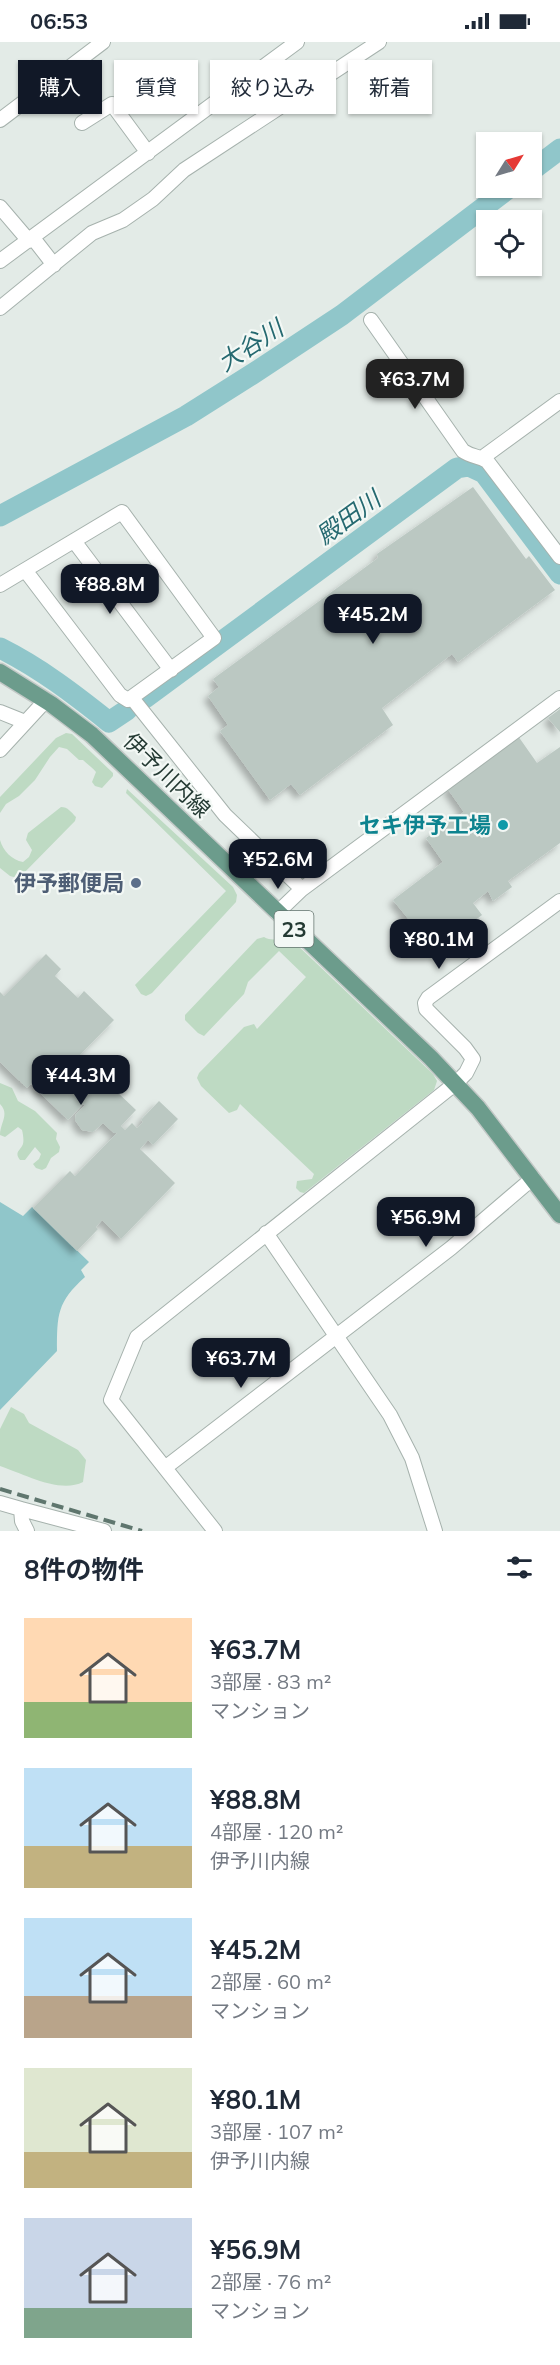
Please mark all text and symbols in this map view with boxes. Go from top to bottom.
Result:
text: 06:53 [30,7,88,35]
chip: 購入 [18,60,102,114]
chip: 賃貸 [114,60,198,114]
chip: 絞り込み [210,60,336,114]
chip: 新着 [348,60,432,114]
north arrow [476,132,542,198]
map controls [476,132,542,276]
button: locate [476,210,542,276]
water label: 大谷川 [212,311,291,377]
pin: ¥63.7M [366,359,464,410]
text: ¥63.7M [380,366,450,391]
water label: 殿田川 [310,482,388,550]
pin: ¥88.8M [61,564,159,615]
text: ¥88.8M [75,571,145,596]
pin: ¥45.2M [324,594,422,645]
text: ¥45.2M [338,601,408,626]
street label: 伊予川内線 [118,727,216,823]
place label: セキ伊予工場 [359,811,491,839]
marker: セキ伊予工場 [496,818,510,832]
pin: ¥52.6M [229,839,327,890]
text: ¥52.6M [243,846,313,871]
place label: 伊予郵便局 [14,869,124,897]
marker: 伊予郵便局 [129,876,143,890]
road number: 23 [274,911,314,947]
pin: ¥80.1M [390,919,488,970]
text: ¥80.1M [404,926,474,951]
pin: ¥44.3M [32,1055,130,1106]
text: ¥44.3M [46,1062,116,1087]
pin: ¥56.9M [377,1197,475,1248]
text: ¥56.9M [391,1204,461,1229]
pin: ¥63.7M [192,1338,290,1389]
text: ¥63.7M [206,1345,276,1370]
icon: filters [503,1551,536,1584]
text: 8件の物件 [24,1553,144,1586]
text: ¥63.7M [210,1633,301,1666]
icon: home [72,1642,144,1714]
text: 3部屋 · 83 m² [210,1669,331,1694]
text: マンション [210,1698,310,1723]
text: ¥88.8M [210,1783,301,1816]
icon: home [72,1792,144,1864]
text: 4部屋 · 120 m² [210,1819,343,1844]
text: 伊予川内線 [210,1848,310,1873]
text: ¥45.2M [210,1933,301,1966]
icon: home [72,1942,144,2014]
text: 2部屋 · 60 m² [210,1969,331,1994]
text: マンション [210,1998,310,2023]
text: ¥80.1M [210,2083,301,2116]
icon: home [72,2092,144,2164]
text: 3部屋 · 107 m² [210,2119,343,2144]
text: 伊予川内線 [210,2148,310,2173]
text: ¥56.9M [210,2233,301,2266]
icon: home [72,2242,144,2314]
text: 2部屋 · 76 m² [210,2269,331,2294]
text: マンション [210,2298,310,2323]

